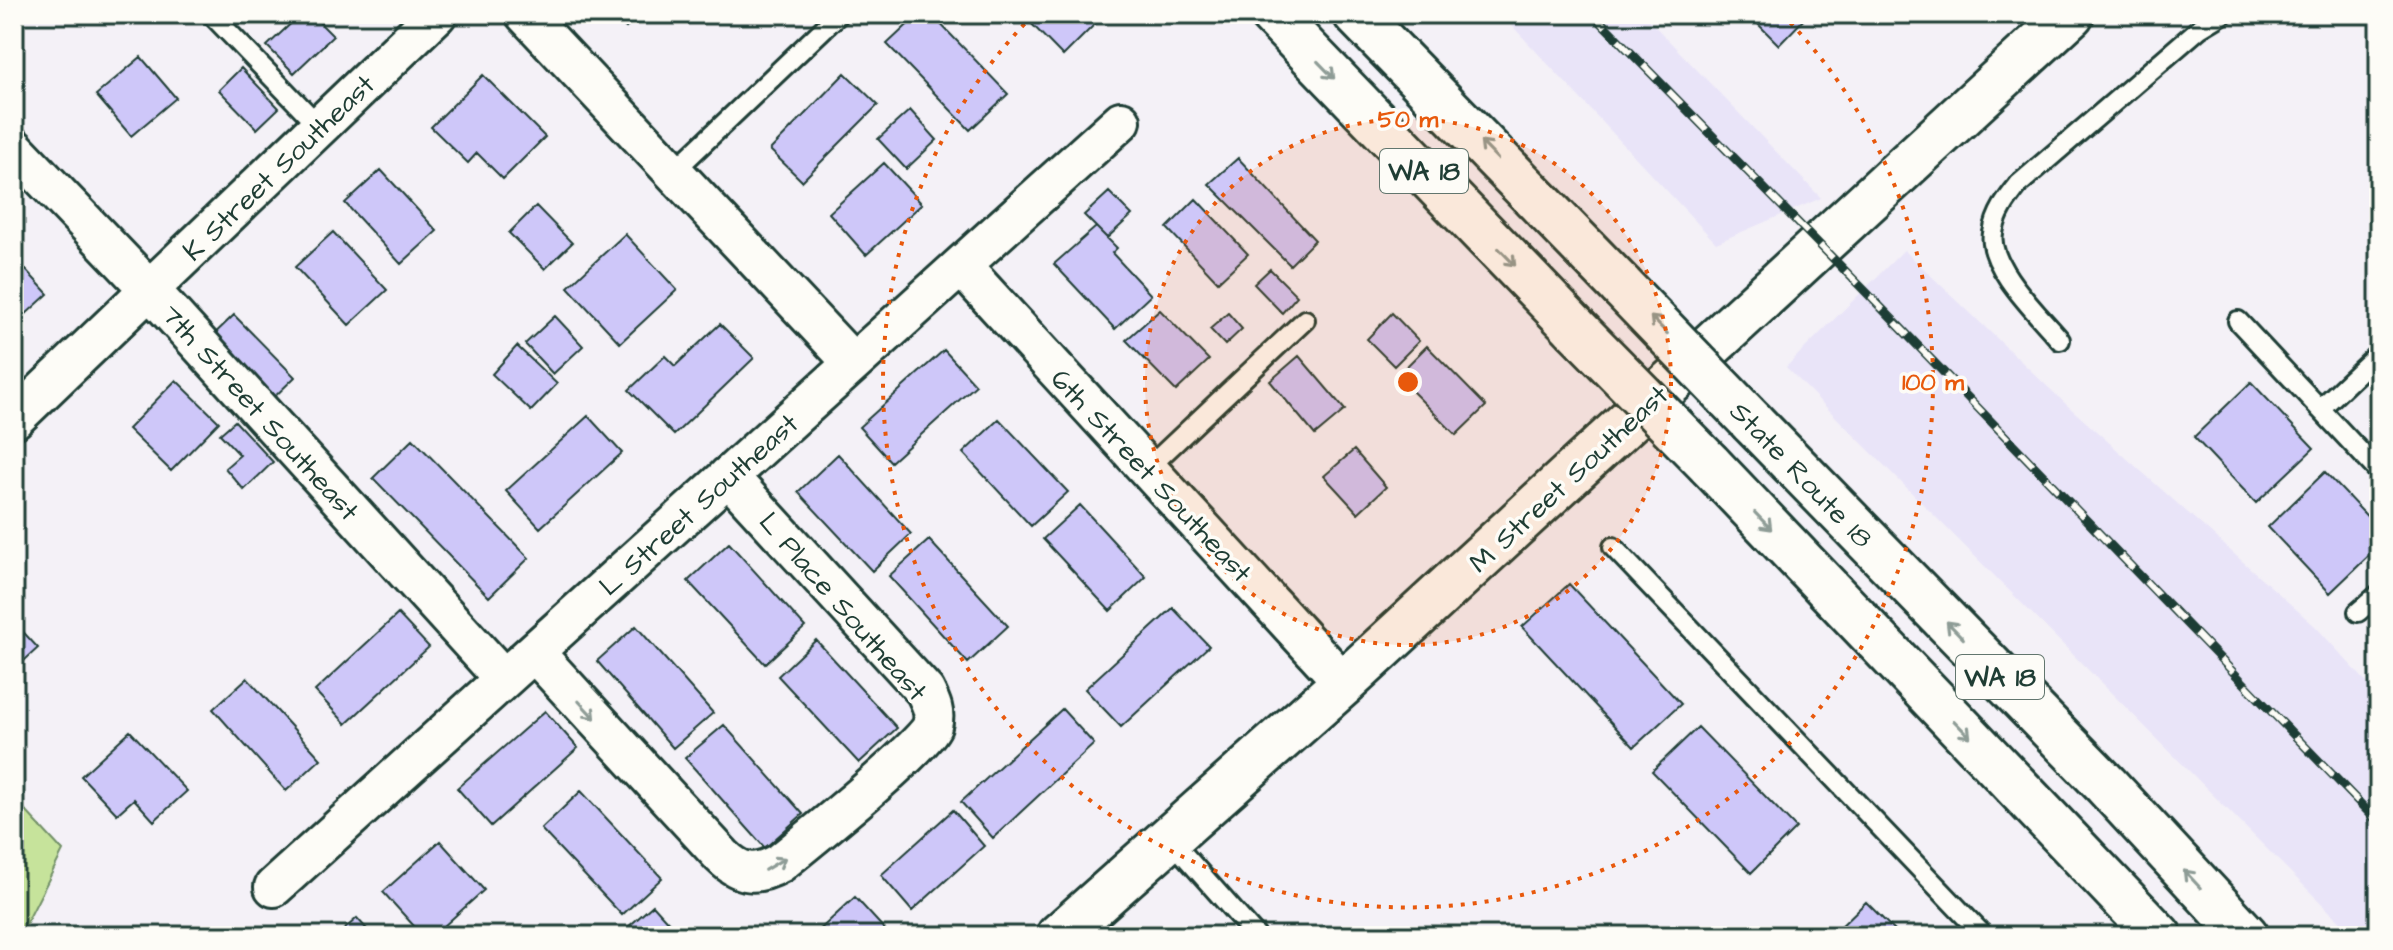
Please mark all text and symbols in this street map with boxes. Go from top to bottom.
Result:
one-way arrow [1317,60,1336,80]
street label: K Street Southeast [174,65,384,270]
text: 50 m [1378,103,1439,137]
one-way arrow [1480,141,1499,160]
road number: WA 18 [1380,149,1468,193]
one-way arrow [1497,247,1516,266]
street label: 7th Street Southeast [152,296,368,530]
one-way arrow [1649,315,1668,335]
street label: 6th Street Southeast [1041,361,1261,592]
text: 100 m [1902,366,1964,400]
centre of rings [1394,368,1422,396]
street label: M Street Southeast [1461,376,1678,582]
street label: State Route 18 [1721,393,1881,557]
street label: L Street Southeast [591,404,808,605]
street label: L Place Southeast [750,504,936,711]
one-way arrow [1753,511,1772,530]
one-way arrow [1946,621,1965,640]
road number: WA 18 [1956,655,2044,699]
one-way arrow [577,699,595,719]
one-way arrow [1953,719,1972,739]
one-way arrow [763,856,786,872]
one-way arrow [2183,869,2202,889]

